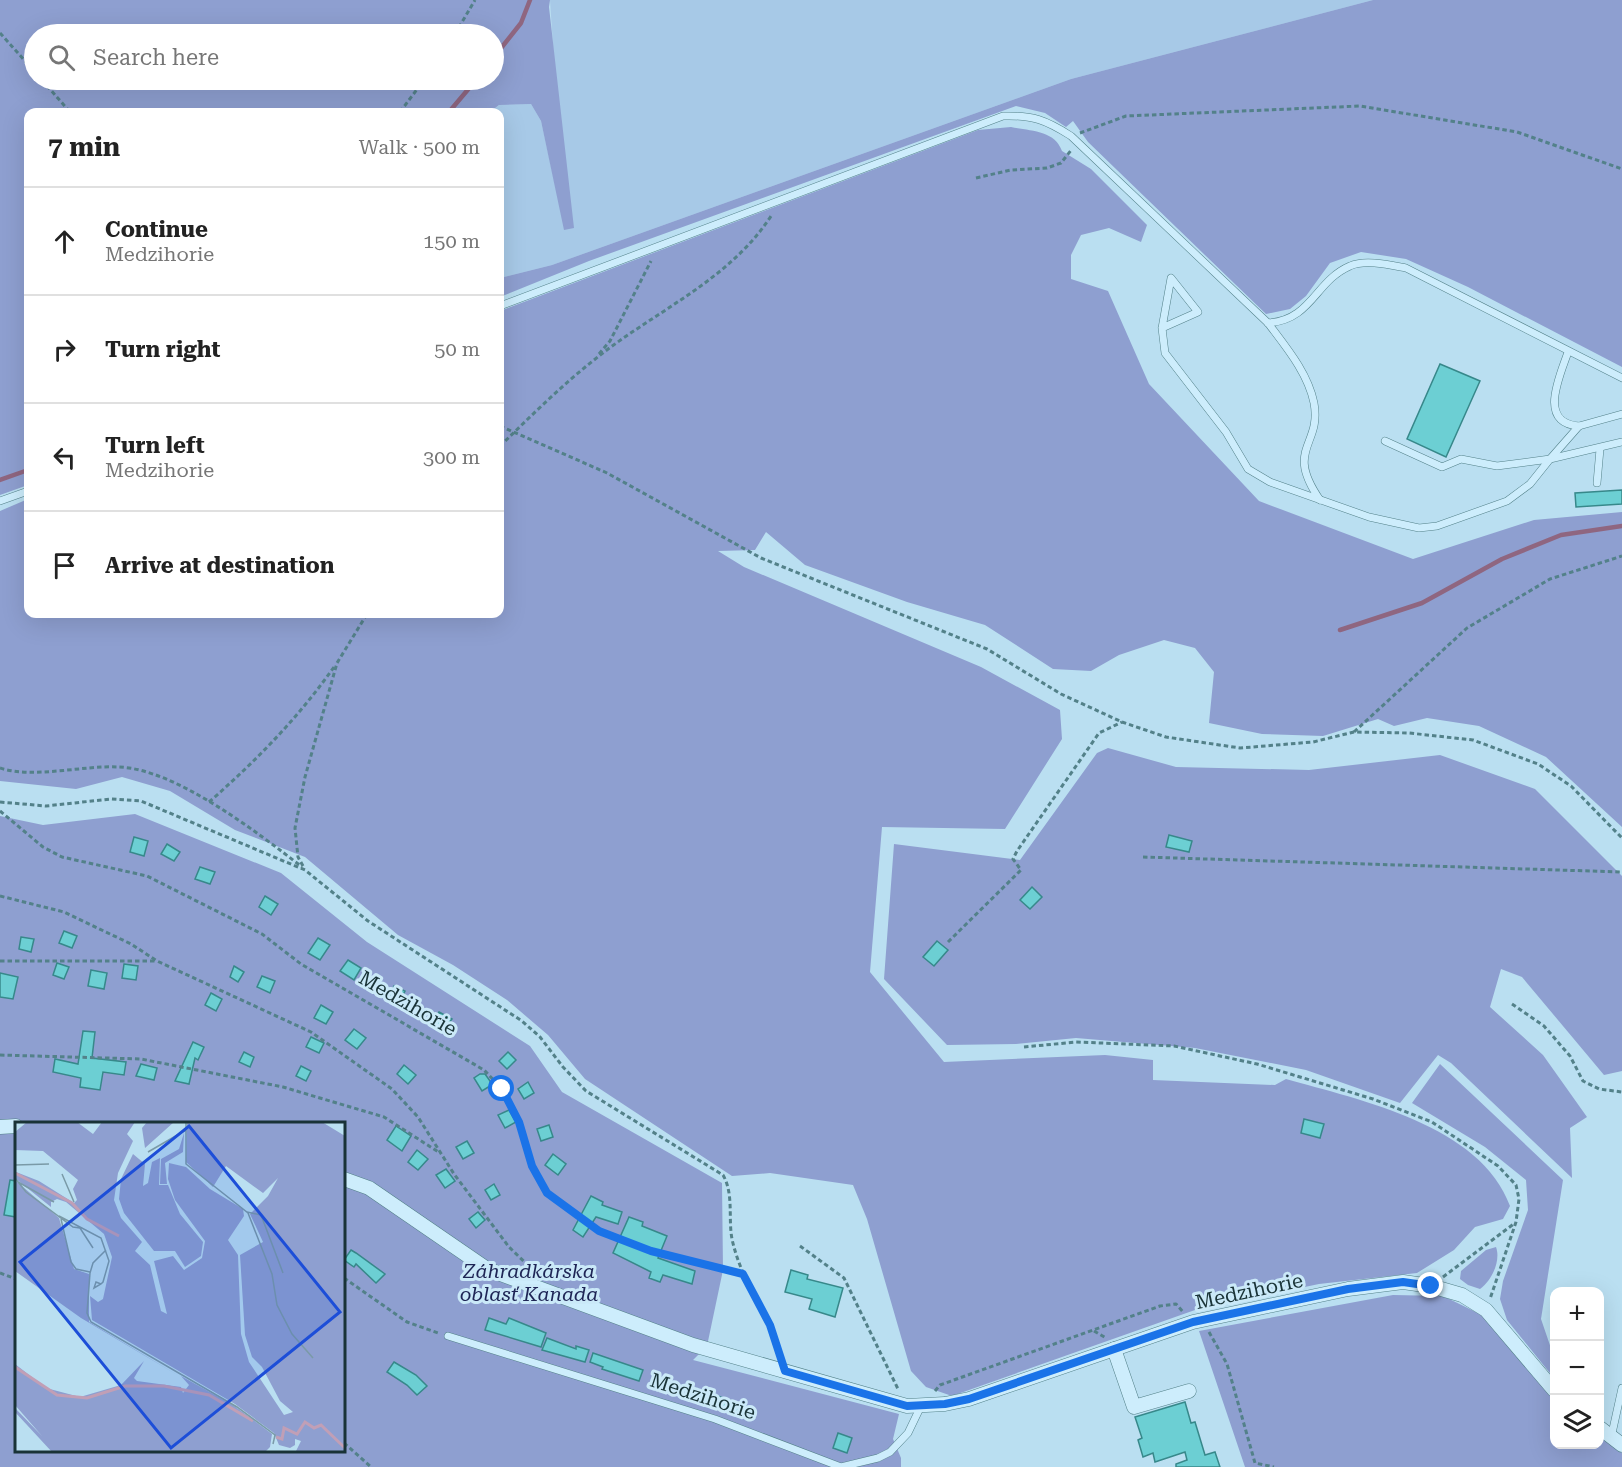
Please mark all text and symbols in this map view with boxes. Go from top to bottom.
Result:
search box [24,24,504,90]
icon: search [45,41,78,74]
text: Search here [93,45,219,70]
text: 7 min [48,132,120,162]
text: Walk · 500 m [359,135,480,159]
text: Continue [105,217,208,242]
icon: ahead [48,225,81,258]
text: 150 m [423,229,480,253]
text: Medzihorie [105,242,214,266]
icon: right [48,333,81,366]
text: Turn right [105,337,220,362]
text: 50 m [434,337,480,361]
text: Turn left [105,433,205,458]
icon: left [48,441,81,474]
text: 300 m [423,445,480,469]
text: Medzihorie [105,458,214,482]
icon: arrive [48,549,81,582]
text: Arrive at destination [105,553,334,578]
street label: Medzihorie [355,965,461,1041]
route start [488,1075,514,1101]
inset map [15,1122,345,1452]
park label: Záhradkárska oblasť Kanada [460,1259,598,1306]
street label: Medzihorie [1193,1268,1305,1314]
route end [1417,1272,1443,1298]
map controls [1550,1287,1604,1449]
button: + [1550,1287,1604,1341]
button: − [1550,1341,1604,1395]
street label: Medzihorie [647,1368,759,1424]
button: layers [1550,1395,1604,1449]

